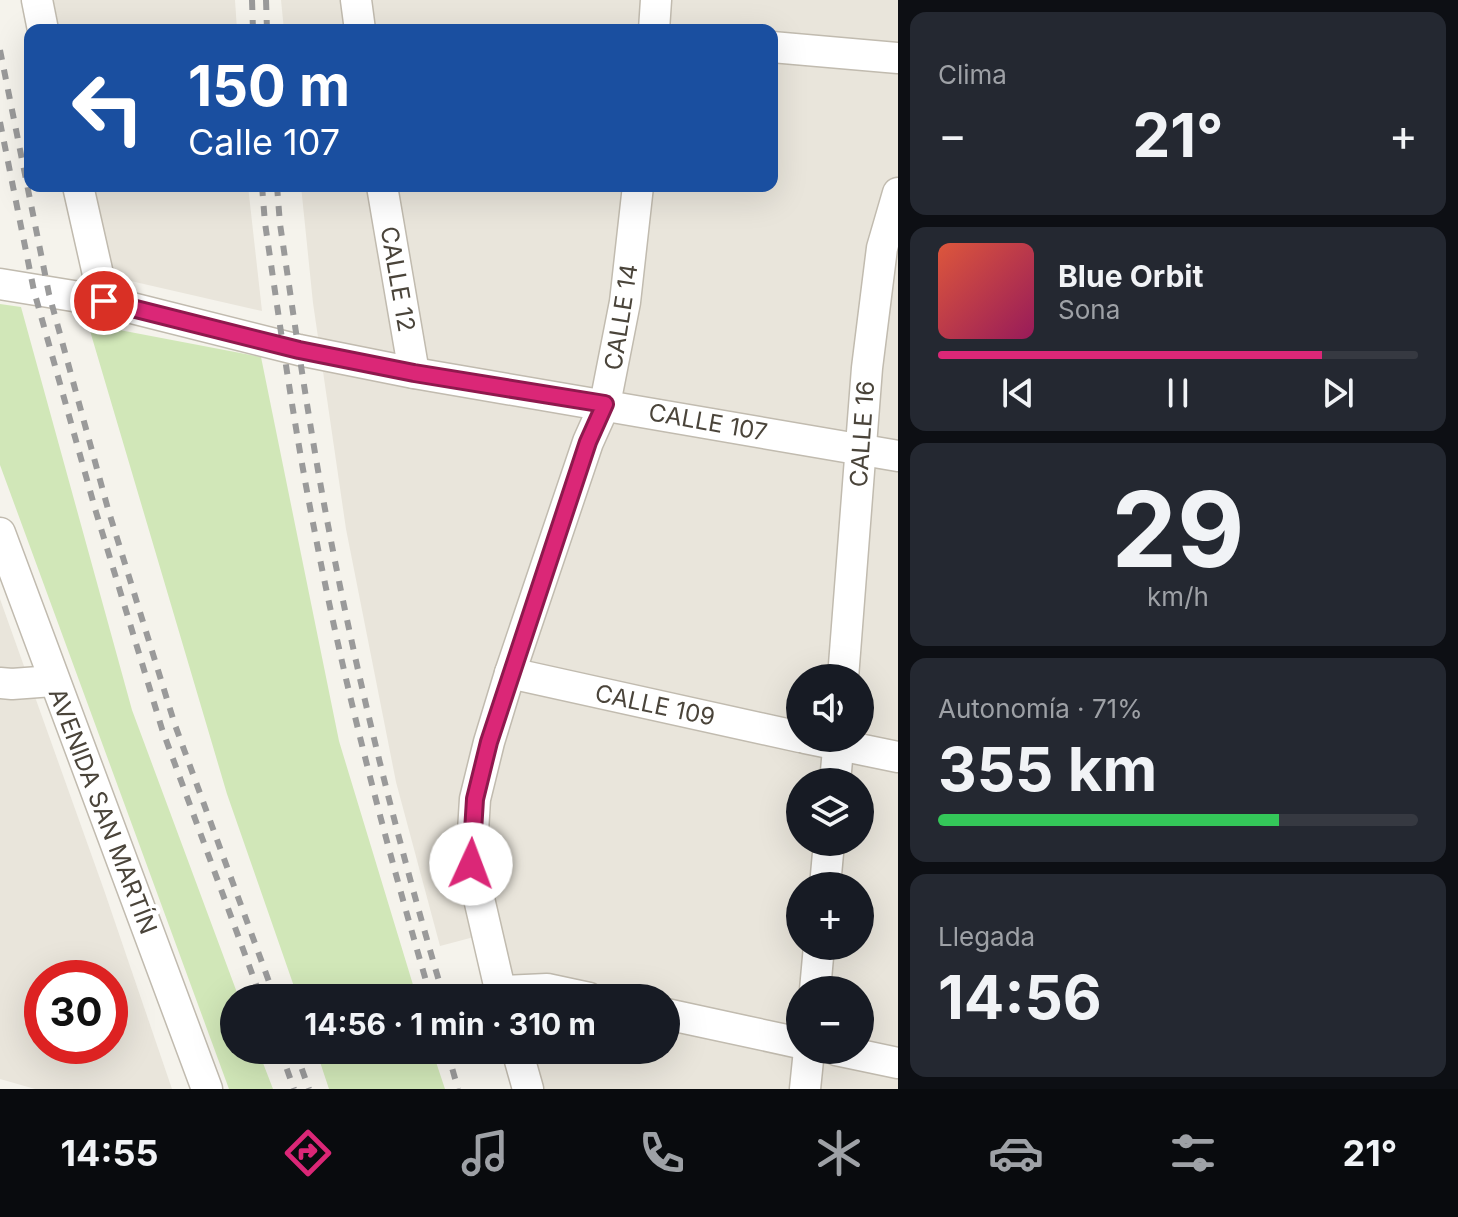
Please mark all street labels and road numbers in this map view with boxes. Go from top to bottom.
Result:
street label: CALLE 12 [374,224,422,334]
street label: CALLE 14 [598,262,644,372]
street label: CALLE 16 [844,380,880,488]
street label: CALLE 107 [646,397,770,447]
street label: CALLE 109 [592,678,718,732]
street label: AVENIDA SAN MARTÍN [43,684,164,938]

